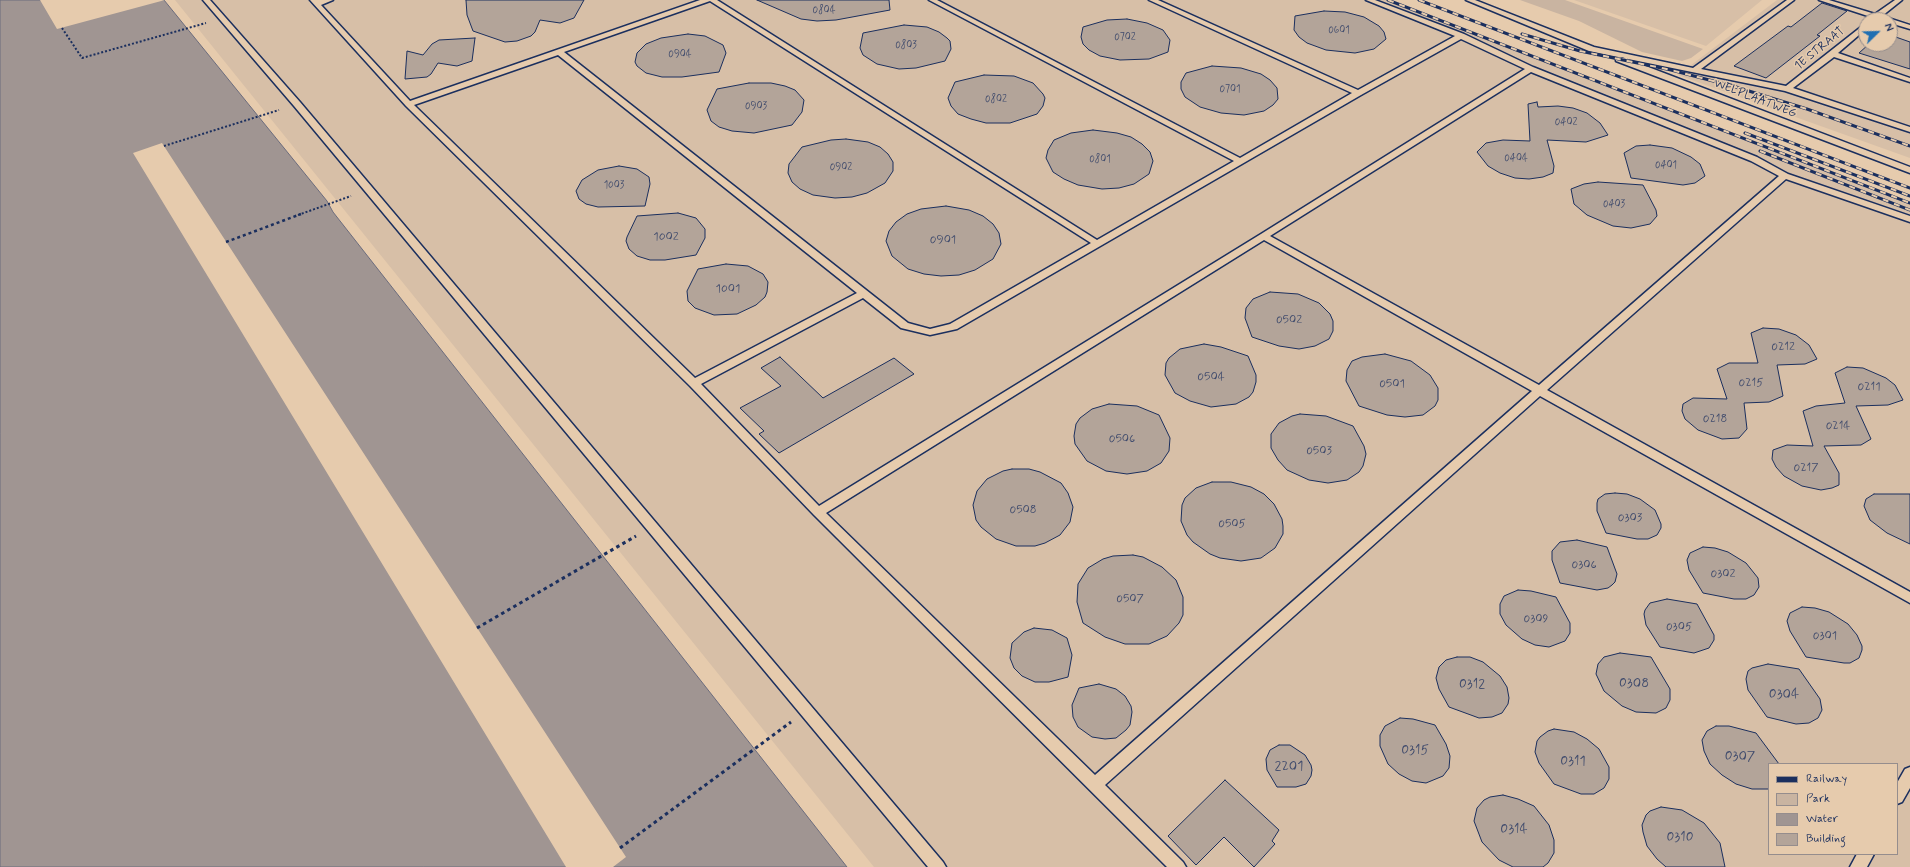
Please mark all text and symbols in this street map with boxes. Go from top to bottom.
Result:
house number: 0804 [813,5,835,17]
north arrow [1858,12,1898,52]
text: N [1880,22,1896,34]
street label: 1E STRAAT [1792,24,1848,74]
house number: 0601 [1328,25,1350,37]
house number: 0702 [1114,32,1136,44]
house number: 0803 [895,40,917,52]
house number: 0904 [668,49,692,61]
street label: WELPLAATWEG [1712,77,1798,121]
house number: 0701 [1219,84,1241,96]
house number: 0802 [985,94,1007,106]
house number: 0903 [745,101,767,113]
house number: 0402 [1555,117,1577,129]
house number: 0404 [1504,153,1528,165]
house number: 0801 [1089,154,1111,166]
house number: 0401 [1655,160,1677,172]
house number: 0902 [830,162,852,174]
house number: 1003 [604,180,624,192]
house number: 0403 [1603,199,1625,211]
house number: 1002 [653,230,679,244]
house number: 0901 [930,233,956,247]
house number: 1001 [716,282,740,296]
house number: 0502 [1276,313,1302,327]
house number: 0212 [1771,340,1795,354]
house number: 0504 [1197,370,1225,384]
house number: 0215 [1739,376,1763,390]
house number: 0501 [1379,377,1405,391]
house number: 0211 [1857,380,1881,394]
house number: 0218 [1703,412,1727,426]
house number: 0214 [1826,419,1850,433]
house number: 0506 [1109,432,1135,446]
house number: 0503 [1306,444,1332,458]
house number: 0217 [1794,461,1818,475]
house number: 0508 [1009,503,1037,517]
house number: 0303 [1618,511,1642,525]
house number: 0505 [1218,517,1246,531]
house number: 0306 [1571,558,1597,572]
house number: 0302 [1711,567,1735,581]
house number: 0507 [1116,592,1144,606]
house number: 0309 [1524,612,1548,626]
house number: 0305 [1666,620,1692,634]
house number: 0301 [1813,629,1837,643]
house number: 0308 [1619,676,1649,692]
house number: 0312 [1459,677,1485,693]
house number: 0304 [1769,687,1799,703]
house number: 0315 [1401,743,1429,759]
house number: 0307 [1725,749,1755,765]
house number: 0311 [1560,754,1586,770]
house number: 2201 [1275,759,1303,775]
legend [1768,763,1898,855]
text: Railway [1806,771,1847,787]
text: Park [1806,791,1830,807]
text: Water [1806,811,1838,827]
house number: 0314 [1500,822,1528,838]
house number: 0310 [1666,830,1694,846]
text: Building [1806,831,1846,847]

